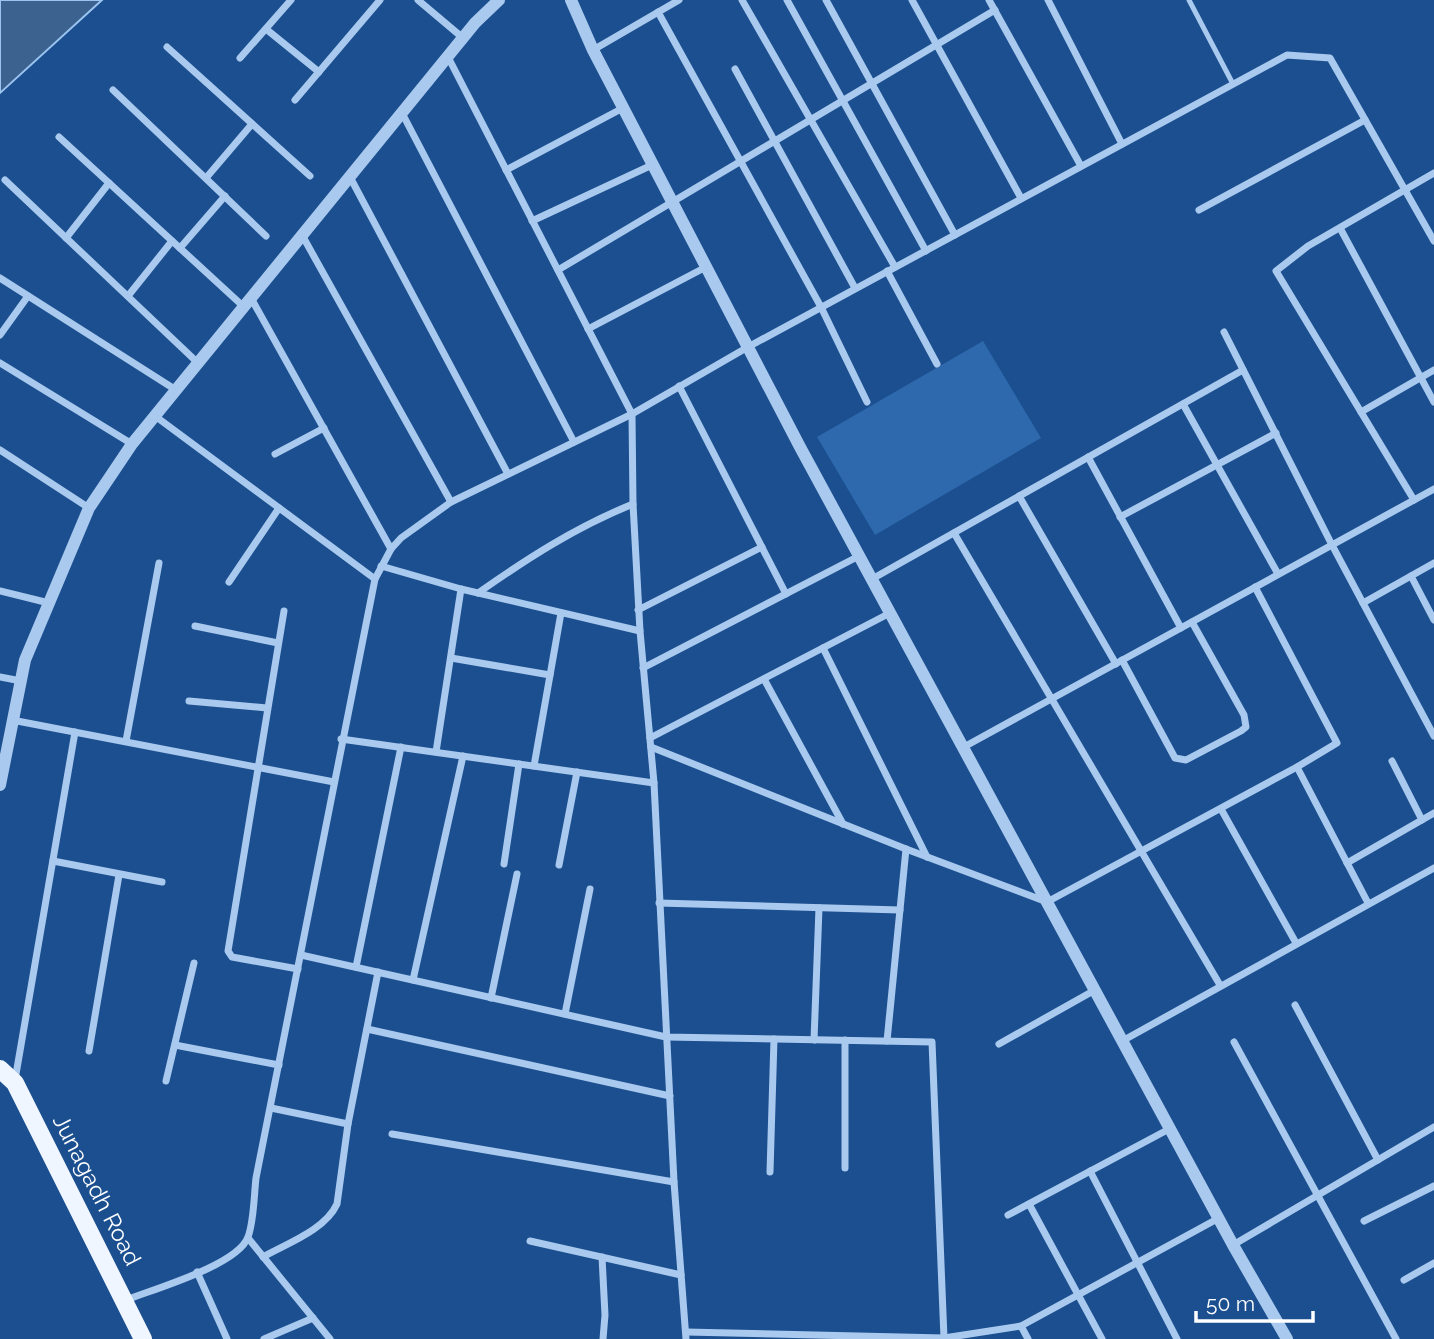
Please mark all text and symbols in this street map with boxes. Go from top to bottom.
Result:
street label: Junagadh Road [48,1110,147,1270]
scale bar [1196,1280,1313,1324]
text: 50 m [1206,1291,1255,1316]

